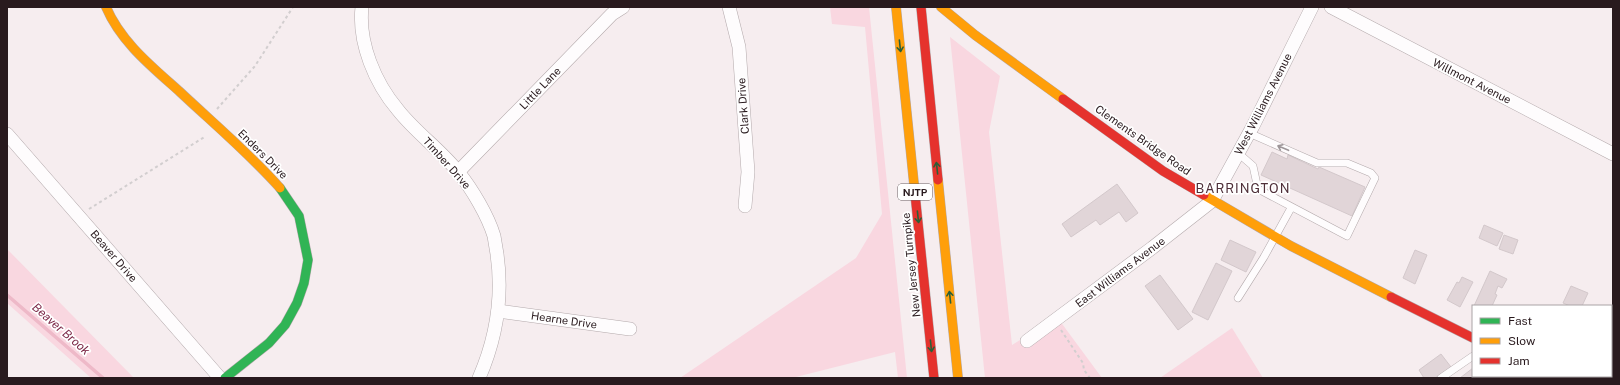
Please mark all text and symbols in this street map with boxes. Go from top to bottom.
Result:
one-way arrow [897,39,904,52]
street label: West Williams Avenue [1232,51,1294,157]
street label: Willmont Avenue [1431,56,1513,106]
street label: Little Lane [517,64,563,112]
street label: Clark Drive [735,77,751,135]
street label: Clements Bridge Road [1093,102,1193,178]
street label: Enders Drive [236,127,290,181]
street label: Timber Drive [421,135,473,191]
one-way arrow [1278,143,1290,151]
one-way arrow [933,162,941,175]
district label: BARRINGTON [1196,181,1290,196]
road number: NJTP [898,184,932,200]
one-way arrow [914,210,922,223]
street label: New Jersey Turnpike [900,212,922,318]
street label: Beaver Drive [88,228,140,284]
street label: East Williams Avenue [1073,234,1167,310]
one-way arrow [946,291,954,304]
water label: Beaver Brook [29,300,93,358]
legend [1472,305,1612,377]
street label: Hearne Drive [530,309,598,331]
text: Fast [1508,314,1533,328]
text: Slow [1508,334,1536,348]
one-way arrow [927,339,935,352]
text: Jam [1508,354,1530,368]

